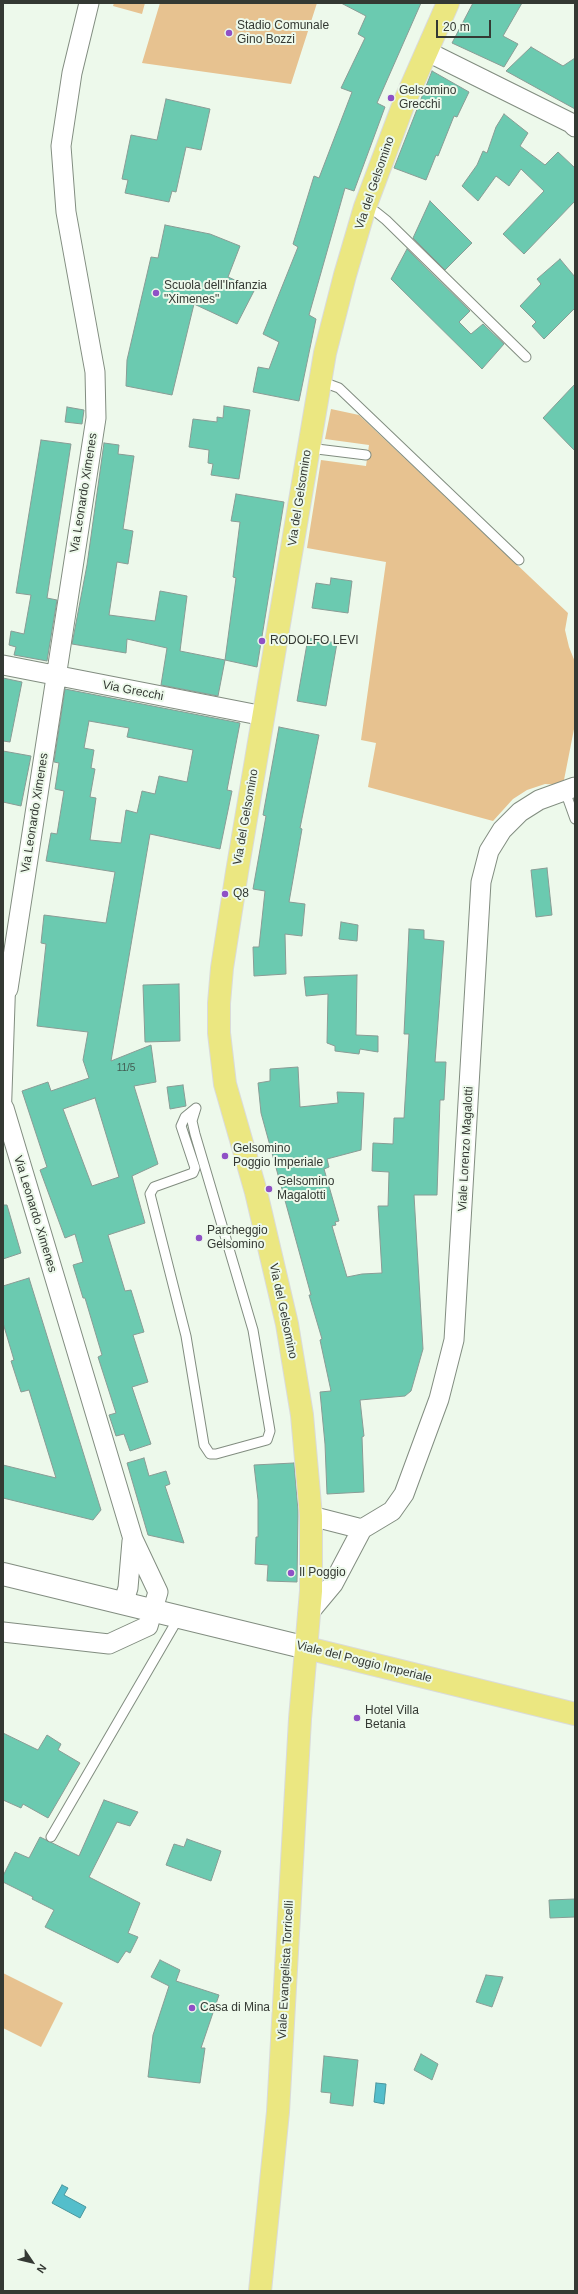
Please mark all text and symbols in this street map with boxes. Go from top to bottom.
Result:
scale bar [438,12,493,38]
place label: Stadio Comunale Gino Bozzi [237,19,329,47]
text: 20 m [443,20,470,34]
marker: Stadio Comunale Gino Bozzi [224,28,234,38]
place label: Gelsomino Grecchi [399,84,456,112]
marker: Gelsomino Grecchi [386,93,396,103]
street label: Via del Gelsomino [352,135,398,231]
place label: Scuola dell'Infanzia "Ximenes" [164,279,267,307]
marker: Scuola dell'Infanzia "Ximenes" [151,288,161,298]
street label: Via Leonardo Ximenes [67,432,101,554]
street label: Via del Gelsomino [285,449,315,547]
place label: RODOLFO LEVI [270,634,359,648]
marker: RODOLFO LEVI [257,636,267,646]
street label: Via Grecchi [101,678,165,704]
street label: Via Leonardo Ximenes [18,752,52,874]
street label: Via del Gelsomino [230,768,262,866]
place label: Q8 [233,887,249,901]
marker: Q8 [220,889,230,899]
house number: 11/5 [117,1062,135,1074]
street label: Viale Lorenzo Magalotti [456,1086,476,1212]
place label: Gelsomino Poggio Imperiale [233,1142,323,1170]
marker: Gelsomino Poggio Imperiale [220,1151,230,1161]
street label: Via Leonardo Ximenes [10,1154,60,1274]
place label: Gelsomino Magalotti [277,1175,334,1203]
marker: Gelsomino Magalotti [264,1184,274,1194]
place label: Parcheggio Gelsomino [207,1224,268,1252]
marker: Parcheggio Gelsomino [194,1233,204,1243]
street label: Via del Gelsomino [266,1262,300,1360]
place label: Il Poggio [299,1566,346,1580]
marker: Il Poggio [286,1568,296,1578]
street label: Viale del Poggio Imperiale [295,1638,433,1686]
place label: Hotel Villa Betania [365,1704,419,1732]
marker: Hotel Villa Betania [352,1713,362,1723]
street label: Viale Evangelista Torricelli [275,1900,297,2040]
place label: Casa di Mina [200,2001,270,2015]
marker: Casa di Mina [187,2003,197,2013]
north arrow [12,2242,52,2282]
text: N [35,2262,49,2276]

